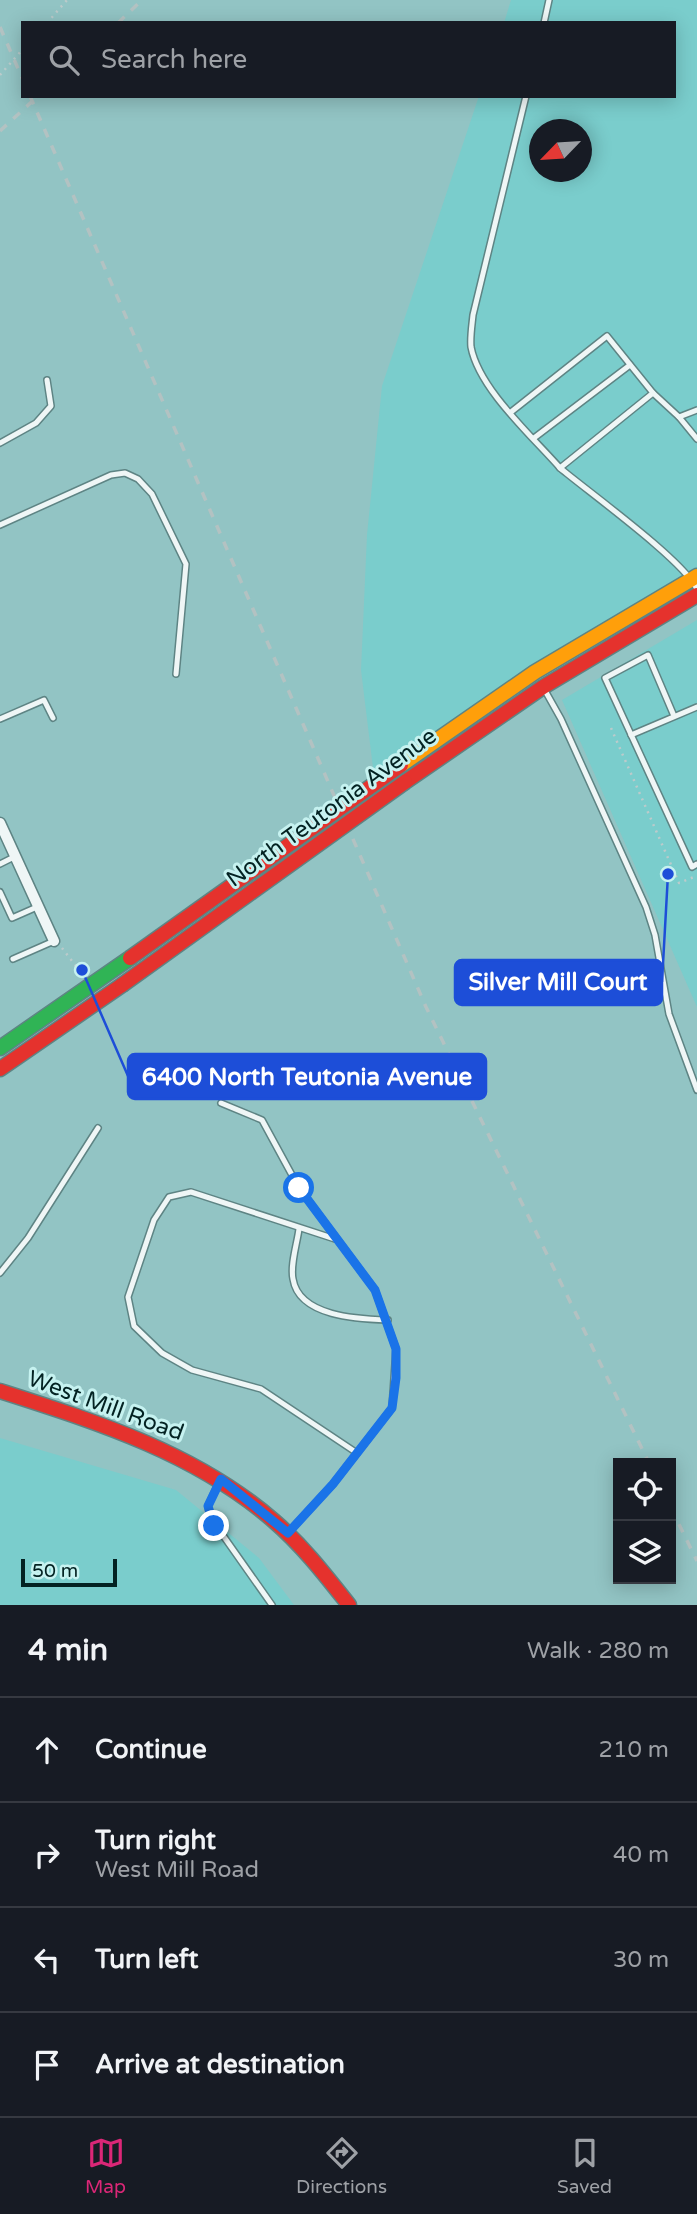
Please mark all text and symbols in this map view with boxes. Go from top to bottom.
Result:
search box [21,21,676,98]
icon: search [45,41,83,79]
text: Search here [101,44,247,75]
north arrow [529,119,592,182]
street label: North Teutonia Avenue [221,722,442,893]
callout: Silver Mill Court [455,960,662,1005]
text: Silver Mill Court [468,968,648,997]
callout: 6400 North Teutonia Avenue [128,1054,486,1099]
text: 6400 North Teutonia Avenue [142,1063,473,1092]
route start [283,1172,314,1203]
street label: West Mill Road [24,1365,187,1447]
map controls [613,1458,676,1584]
button: locate [613,1458,676,1521]
route end [198,1510,229,1541]
button: layers [613,1521,676,1584]
scale bar [21,1556,117,1588]
text: 50 m [32,1560,78,1582]
text: 4 min [28,1632,108,1669]
text: Walk · 280 m [527,1637,669,1665]
icon: ahead [28,1731,66,1769]
text: Continue [95,1734,207,1765]
text: 210 m [599,1736,669,1764]
text: Turn right [95,1825,216,1856]
icon: right [28,1836,66,1874]
text: 40 m [613,1841,669,1869]
text: West Mill Road [95,1856,259,1884]
icon: left [28,1941,66,1979]
text: Turn left [95,1944,198,1975]
text: 30 m [613,1946,669,1974]
icon: arrive [28,2046,66,2084]
text: Arrive at destination [95,2049,345,2080]
tab: Map [85,2134,126,2198]
tab: Directions [296,2134,387,2198]
tab: Saved [557,2134,612,2198]

